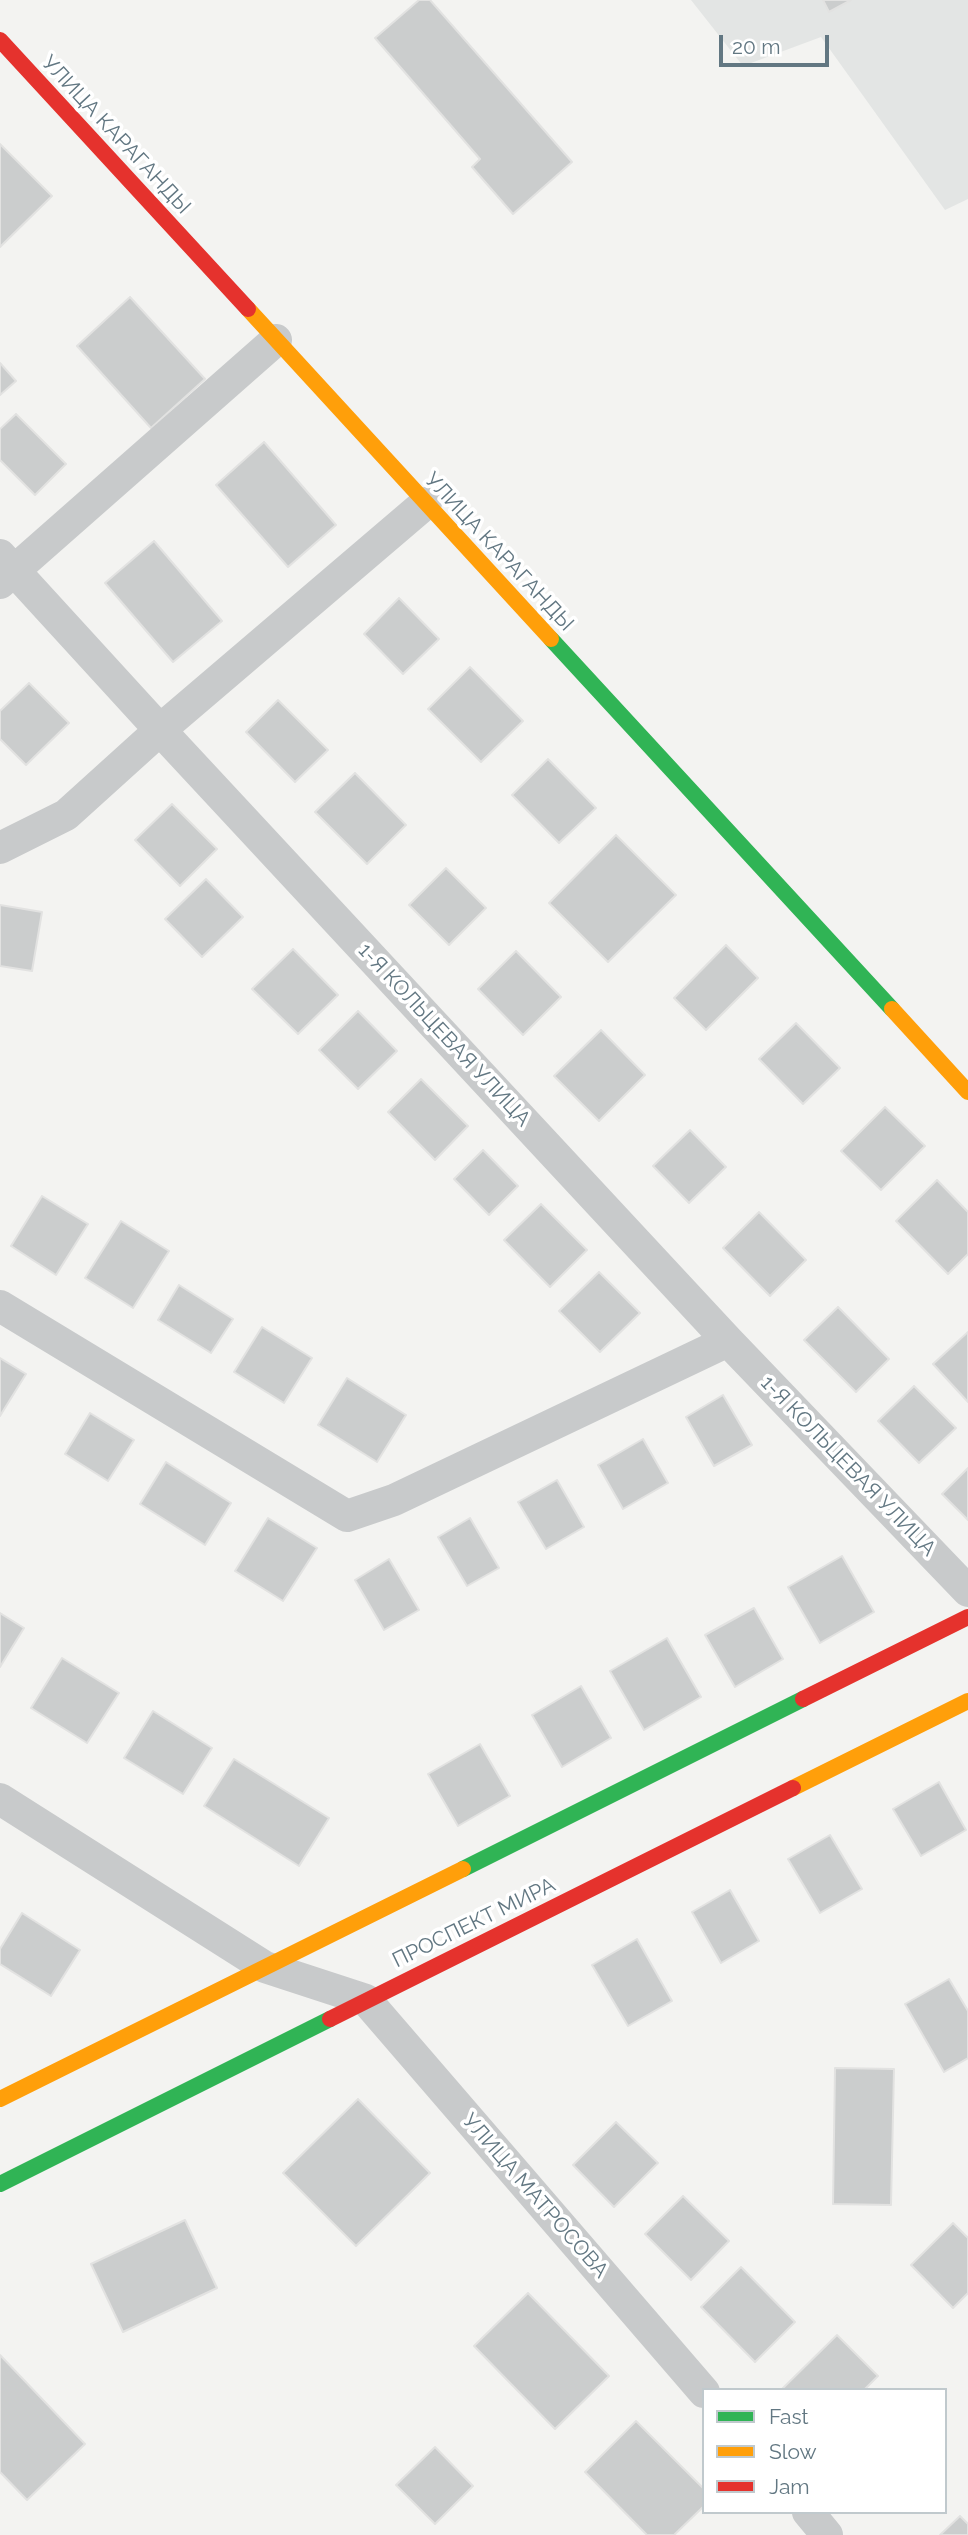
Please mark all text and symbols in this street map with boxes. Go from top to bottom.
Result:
scale bar [723,21,833,65]
text: 20 m [732,34,780,59]
street label: УЛИЦА КАРАГАНДЫ [36,51,196,219]
street label: УЛИЦА КАРАГАНДЫ [419,468,579,636]
street label: 1-Я КОЛЬЦЕВАЯ УЛИЦА [353,938,535,1132]
street label: 1-Я КОЛЬЦЕВАЯ УЛИЦА [755,1370,941,1562]
street label: ПРОСПЕКТ МИРА [388,1873,560,1973]
street label: УЛИЦА МАТРОСОВА [457,2109,613,2283]
legend [702,2388,947,2514]
text: Fast [769,2404,809,2429]
text: Slow [769,2439,817,2464]
text: Jam [769,2474,810,2499]

